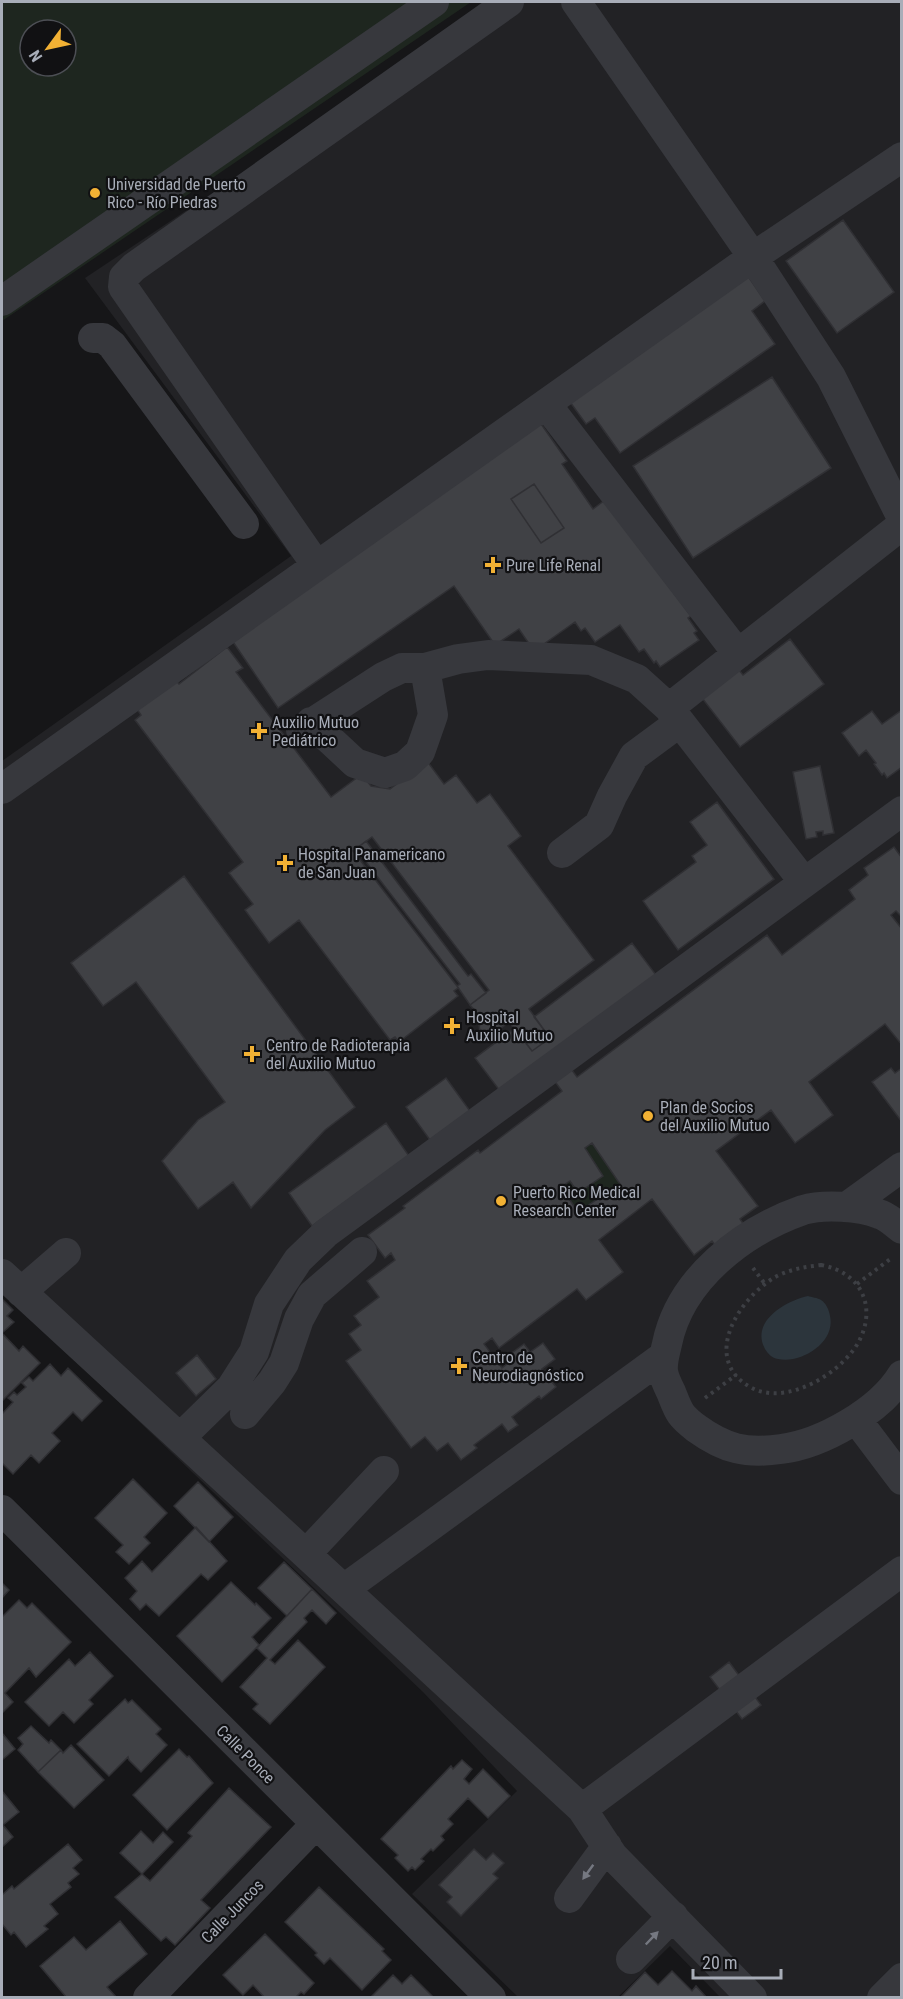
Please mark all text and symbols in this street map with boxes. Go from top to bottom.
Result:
north arrow [18,18,78,78]
text: N [25,47,46,65]
place label: Universidad de Puerto Rico - Río Piedras [107,175,246,212]
marker: Universidad de Puerto Rico - Río Piedras [88,186,102,200]
marker: Pure Life Renal [484,556,502,574]
place label: Pure Life Renal [506,556,601,575]
place label: Auxilio Mutuo Pediátrico [272,713,359,750]
marker: Auxilio Mutuo Pediátrico [250,722,268,740]
place label: Hospital Panamericano de San Juan [298,845,445,882]
marker: Hospital Panamericano de San Juan [276,854,294,872]
place label: Hospital Auxilio Mutuo [466,1008,553,1045]
marker: Hospital Auxilio Mutuo [443,1017,461,1035]
place label: Centro de Radioterapia del Auxilio Mutuo [266,1036,410,1073]
marker: Centro de Radioterapia del Auxilio Mutuo [243,1045,261,1063]
place label: Plan de Socios del Auxilio Mutuo [660,1098,770,1135]
marker: Plan de Socios del Auxilio Mutuo [641,1109,655,1123]
place label: Puerto Rico Medical Research Center [513,1183,640,1220]
marker: Puerto Rico Medical Research Center [494,1194,508,1208]
place label: Centro de Neurodiagnóstico [472,1348,584,1385]
marker: Centro de Neurodiagnóstico [450,1357,468,1375]
street label: Calle Ponce [213,1721,279,1787]
one-way arrow [582,1865,594,1880]
street label: Calle Juncos [197,1876,267,1947]
one-way arrow [645,1930,659,1945]
scale bar [693,1942,782,1980]
text: 20 m [702,1952,737,1973]

